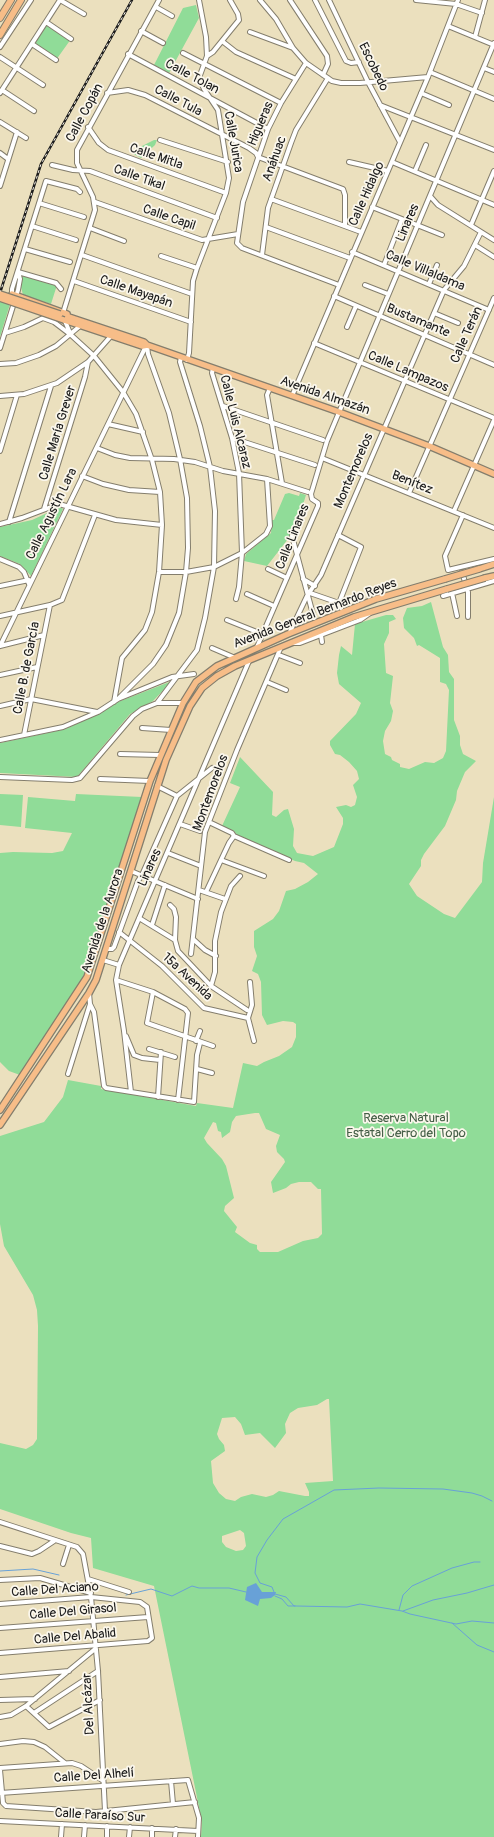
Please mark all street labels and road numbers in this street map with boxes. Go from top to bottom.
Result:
street label: Escobedo [355,40,391,94]
street label: Calle Tolan [162,56,222,98]
street label: Calle Copán [63,81,107,145]
street label: Calle Tula [151,82,205,120]
street label: Higueras [245,100,277,148]
street label: Calle Jurica [220,110,246,174]
street label: Anáhuac [260,134,290,184]
street label: Calle Mitla [127,141,185,173]
street label: Calle Hidalgo [346,159,388,229]
street label: Calle Tikal [111,162,167,194]
street label: Calle Capil [140,202,198,234]
street label: Linares [393,202,423,244]
street label: Calle Villaldama [383,247,467,295]
street label: Calle Mayapán [98,272,174,312]
street label: Bustamante [384,301,452,341]
street label: Calle Terán [448,304,486,366]
street label: Calle Lampazos [365,348,451,396]
street label: Avenida Almazán [278,373,372,419]
street label: Calle Luis Alcaraz [216,374,254,470]
street label: Calle María Grever [36,384,80,482]
street label: Montemorelos [331,431,377,511]
street label: Calle Agustín Lara [23,466,81,562]
street label: Benítez [389,468,435,498]
street label: Calle Linares [273,502,313,572]
street label: Avenida General Bernardo Reyes [231,576,399,652]
street label: Calle B. de García [10,620,44,716]
street label: Montemorelos [190,753,232,833]
street label: Linares [135,847,165,889]
street label: Avenida de la Aurora [79,867,127,975]
street label: 15a Avenida [159,950,215,1004]
street label: Calle Del Aciano [11,1579,99,1601]
street label: Calle Del Girasol [29,1600,117,1624]
street label: Calle Del Abalid [33,1626,117,1648]
street label: Del Alcázar [80,1673,98,1735]
street label: Calle Del Alhelí [53,1765,135,1787]
street label: Calle Paraíso Sur [54,1806,146,1826]

